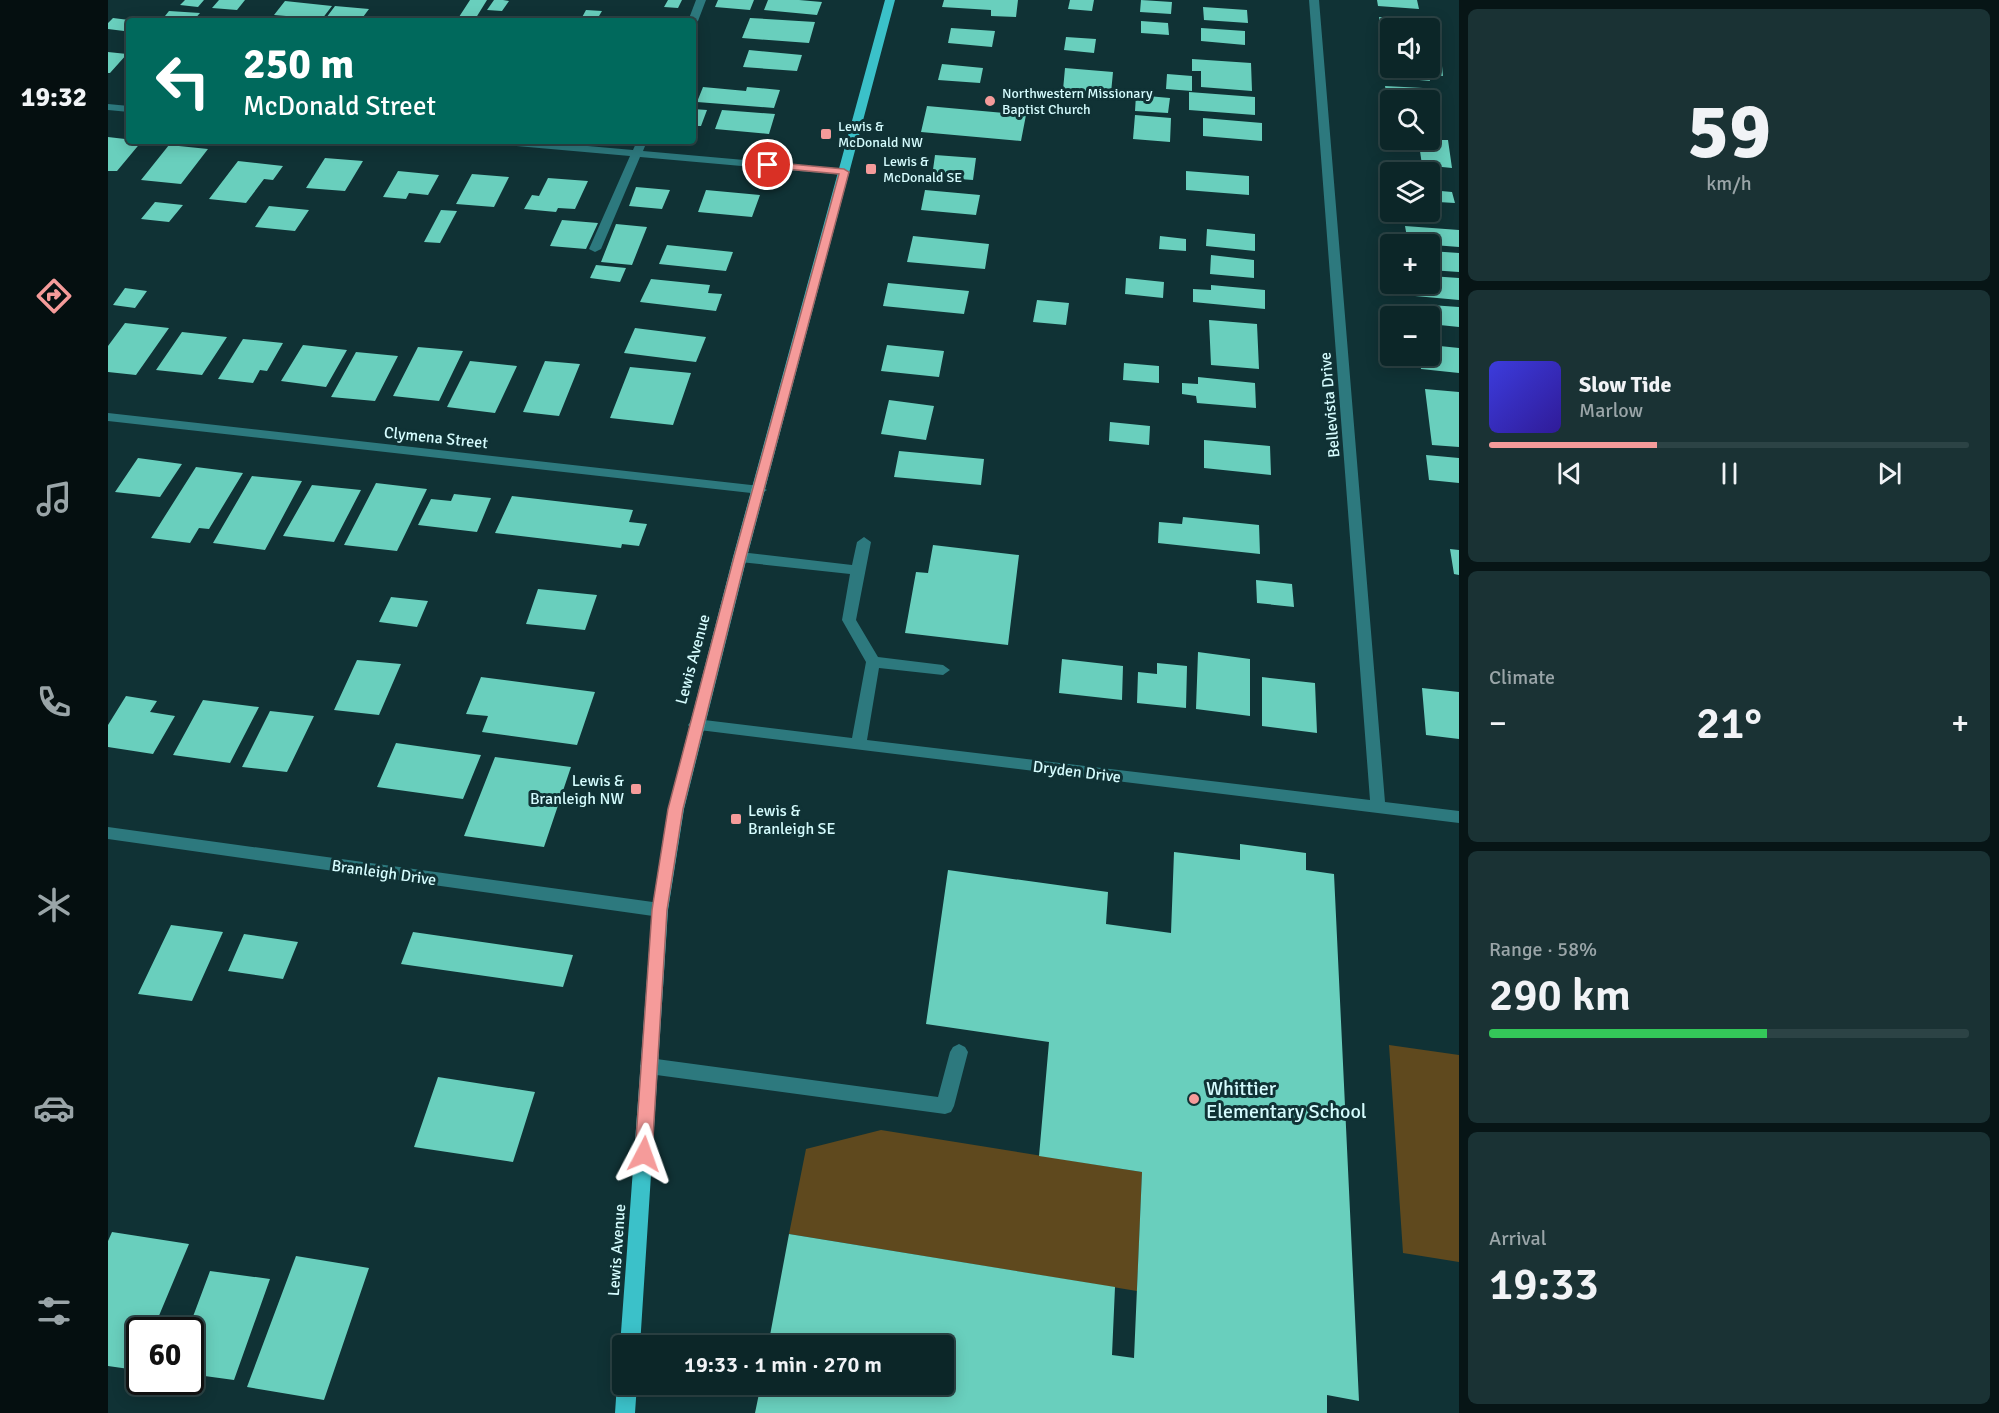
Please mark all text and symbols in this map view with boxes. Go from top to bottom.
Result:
map controls [1380,18,1440,366]
button: sound [1380,18,1440,78]
text: 250 m [243,39,354,90]
icon: left [144,42,222,120]
text: 19:32 [21,81,87,114]
text: 59 [1687,84,1771,180]
place label: Northwestern Missionary Baptist Church [1002,85,1153,118]
text: McDonald Street [243,90,436,123]
button: search [1380,90,1440,150]
marker: Northwestern Missionary Baptist Church [983,94,997,108]
place label: Lewis & McDonald NW [838,118,923,151]
marker: Lewis & McDonald NW [819,127,833,141]
pin [742,139,793,190]
icon: arrive [751,148,784,181]
place label: Lewis & McDonald SE [883,153,962,186]
marker: Lewis & McDonald SE [864,162,878,176]
button: layers [1380,162,1440,222]
text: km/h [1706,171,1752,196]
button: + [1380,234,1440,294]
icon: directions [33,275,75,317]
button: − [1380,306,1440,366]
street label: Bellevista Drive [1315,351,1345,459]
text: Slow Tide [1579,371,1671,398]
text: Marlow [1579,398,1643,423]
street label: Clymena Street [383,423,489,453]
icon: previous [1553,457,1586,490]
icon: pause [1713,457,1746,490]
icon: next [1873,457,1906,490]
icon: music [33,478,75,520]
street label: Lewis Avenue [671,612,715,706]
text: Climate [1489,665,1555,690]
icon: phone [33,681,75,723]
text: 21° [1696,696,1762,751]
text: − [1489,703,1507,744]
text: + [1951,703,1969,744]
street label: Dryden Drive [1032,757,1122,787]
place label: Lewis & Branleigh NW [530,771,624,809]
marker: Lewis & Branleigh NW [629,782,643,796]
place label: Lewis & Branleigh SE [748,801,836,839]
marker: Lewis & Branleigh SE [729,812,743,826]
street label: Branleigh Drive [330,856,437,890]
icon: climate [33,884,75,926]
text: Range · 58% [1489,937,1597,962]
text: 290 km [1489,968,1631,1023]
place label: Whittier Elementary School [1206,1076,1367,1124]
icon: car [33,1087,75,1129]
marker: Whittier Elementary School [1187,1092,1201,1106]
position arrow [612,1122,676,1186]
street label: Lewis Avenue [604,1203,630,1297]
text: Arrival [1489,1226,1547,1251]
text: 19:33 [1489,1257,1599,1312]
icon: filters [33,1290,75,1332]
speed limit sign: 60 [126,1317,204,1395]
text: 19:33 · 1 min · 270 m [684,1351,882,1378]

